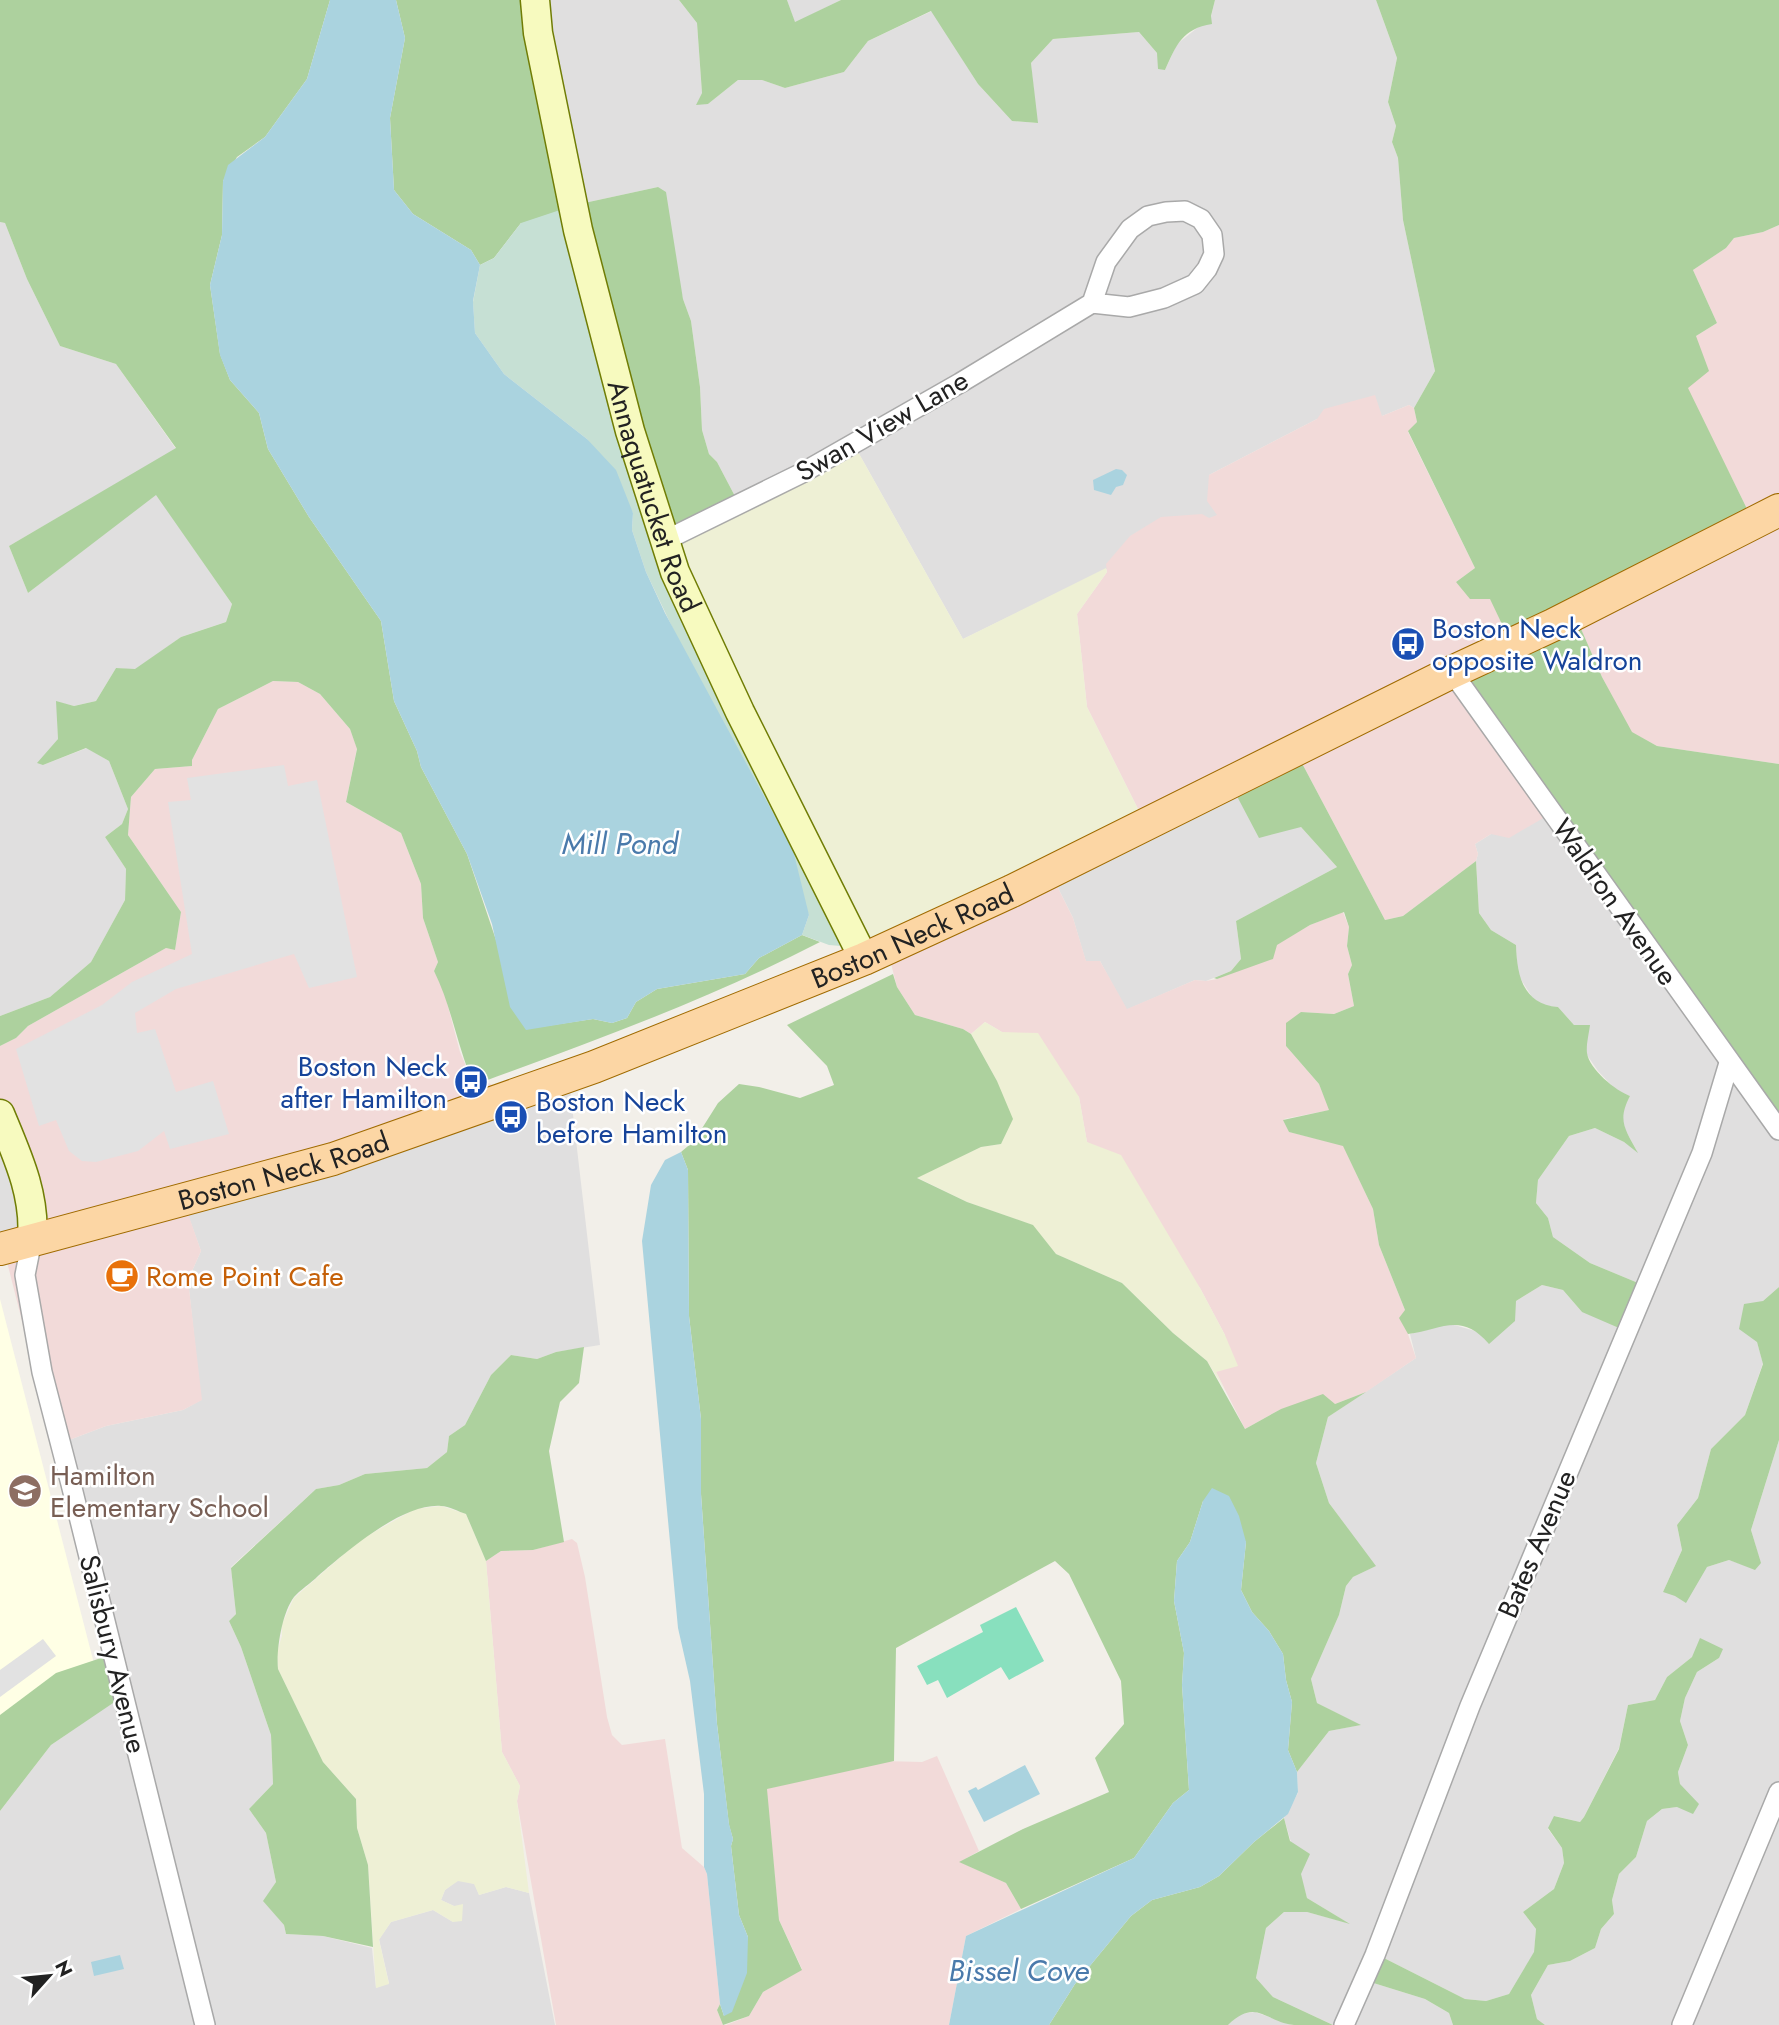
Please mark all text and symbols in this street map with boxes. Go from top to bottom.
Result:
street label: Swan View Lane [788,360,976,492]
street label: Annaquatucket Road [597,376,711,619]
place label: Boston Neck opposite Waldron [1432,608,1643,681]
bus stop icon: Boston Neck opposite Waldron [1389,625,1427,663]
street label: Waldron Avenue [1542,810,1688,994]
water label: Mill Pond [562,822,680,865]
street label: Boston Neck Road [805,873,1020,999]
place label: Boston Neck after Hamilton [281,1046,448,1119]
bus stop icon: Boston Neck after Hamilton [452,1063,490,1101]
place label: Boston Neck before Hamilton [536,1081,727,1154]
bus stop icon: Boston Neck before Hamilton [492,1098,530,1136]
street label: Boston Neck Road [173,1120,395,1221]
place label: Rome Point Cafe [146,1256,344,1297]
cafe icon: Rome Point Cafe [103,1257,141,1295]
place label: Hamilton Elementary School [50,1455,269,1528]
street label: Bates Avenue [1487,1464,1587,1624]
school or university icon: Hamilton Elementary School [6,1472,44,1510]
street label: Salisbury Avenue [69,1551,157,1757]
north arrow [14,1941,84,2011]
water label: Bissel Cove [949,1949,1089,1992]
text: N [48,1956,79,1981]

